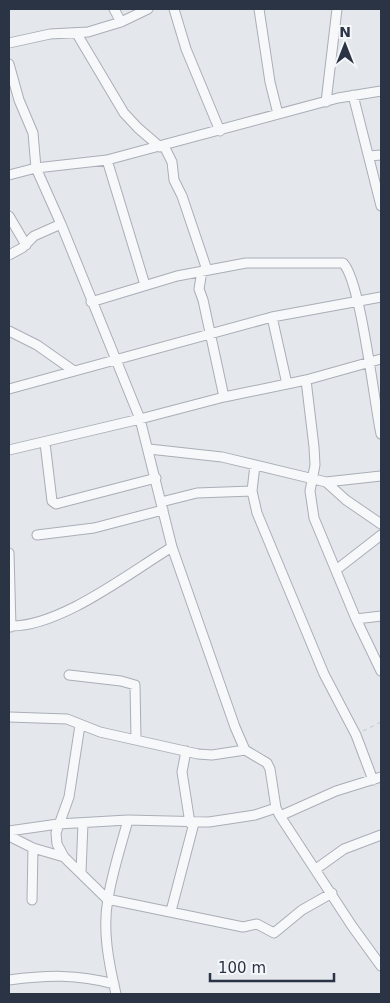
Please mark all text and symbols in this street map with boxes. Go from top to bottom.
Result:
north arrow [320,20,370,70]
text: N [339,24,351,40]
scale bar [210,950,334,982]
text: 100 m [218,959,266,977]

